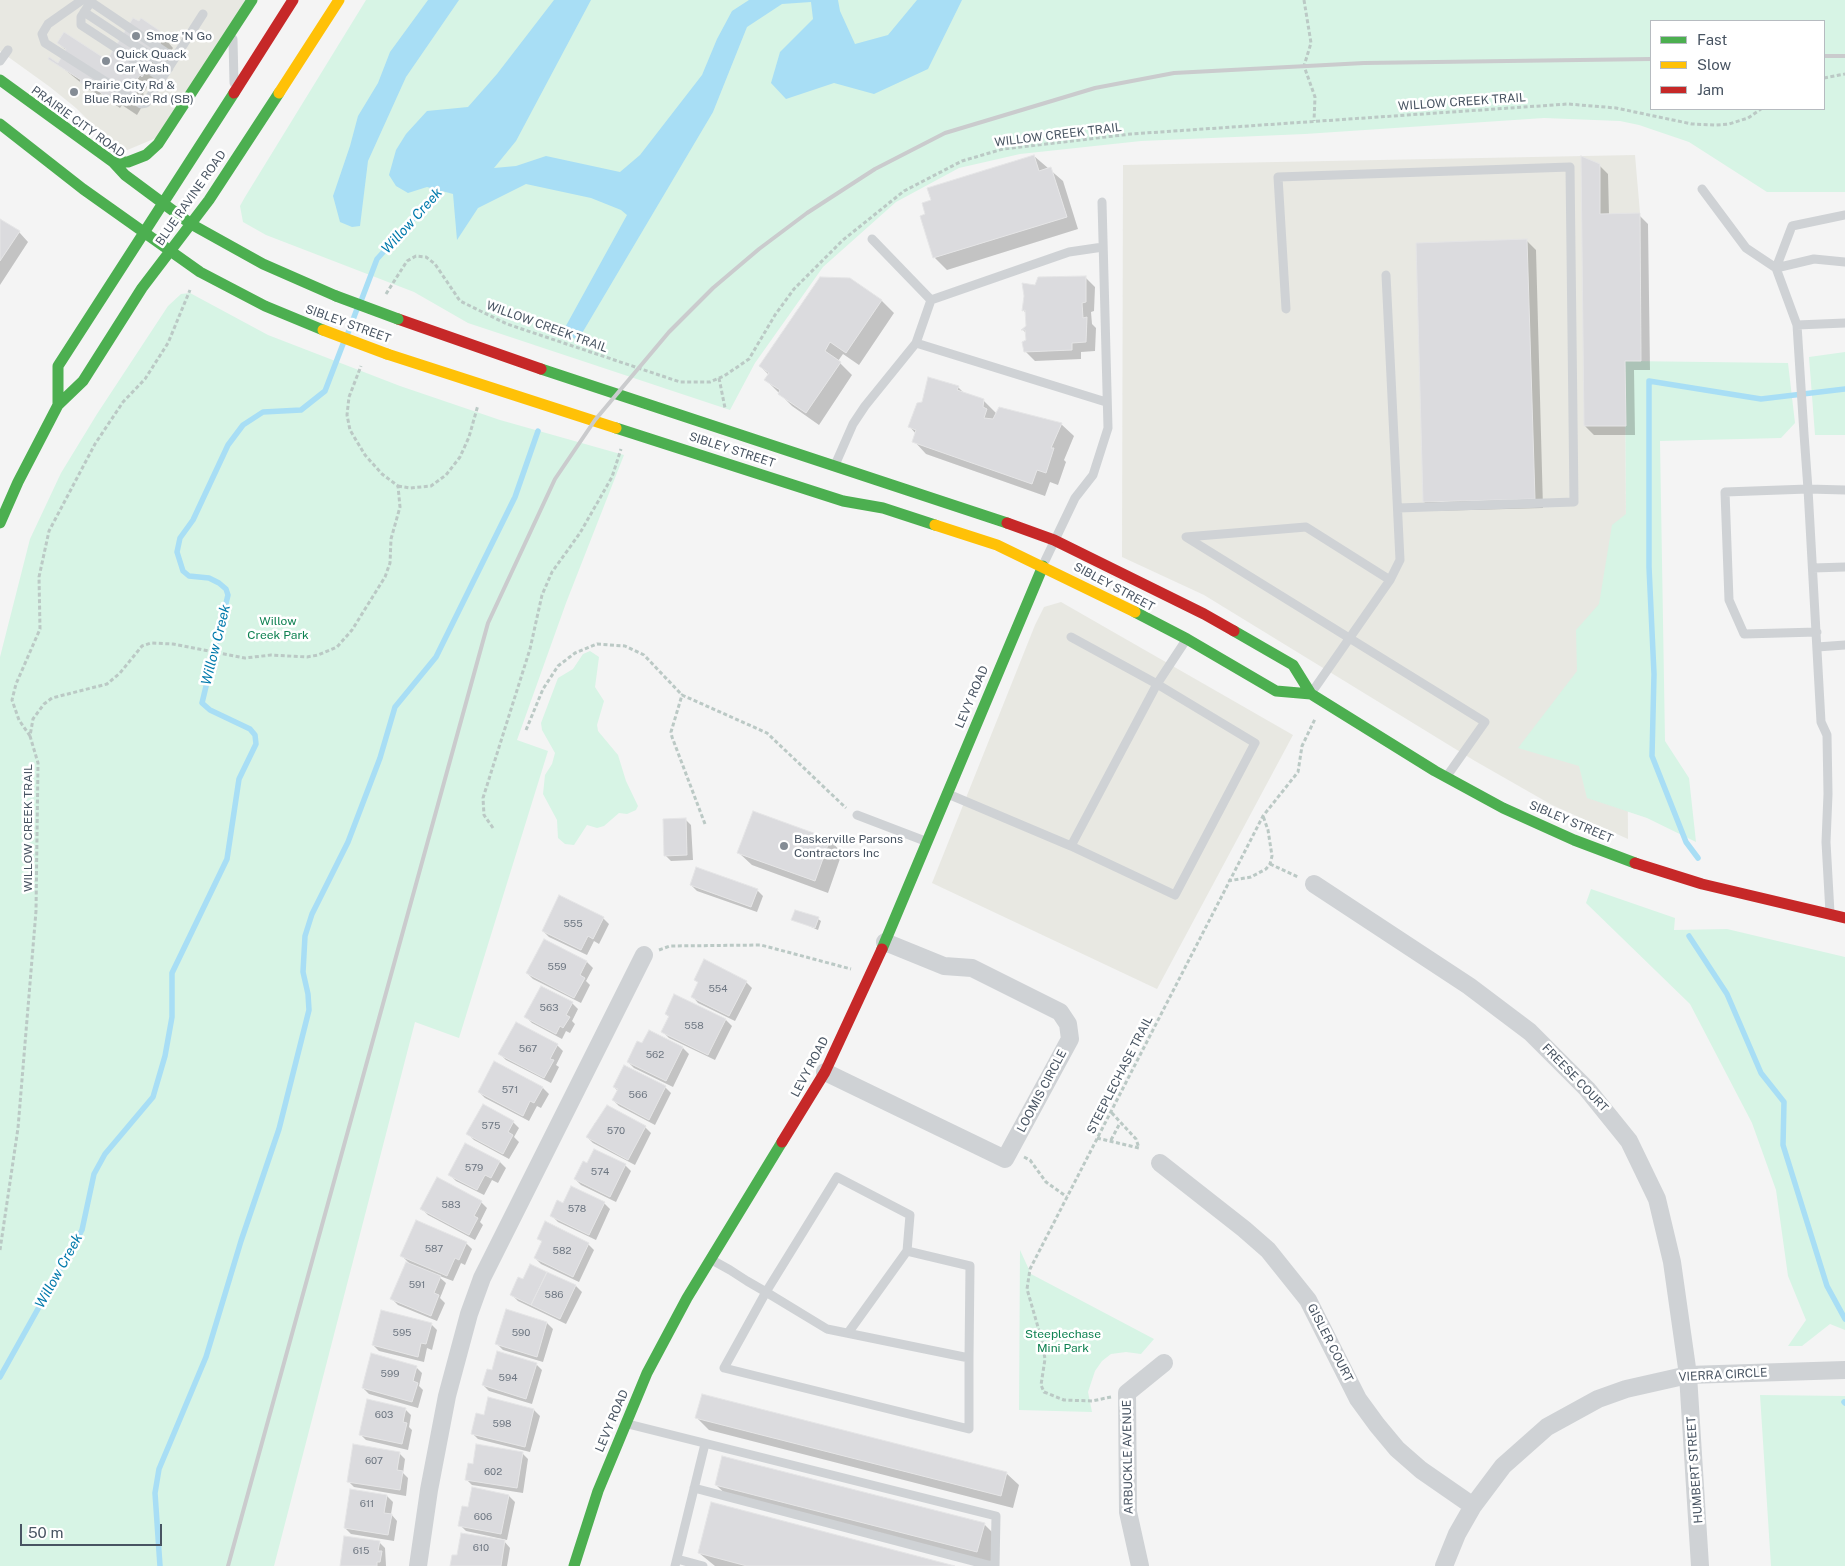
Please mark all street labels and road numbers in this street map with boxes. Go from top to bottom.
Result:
street label: PRAIRIE CITY ROAD [28,83,128,161]
street label: WILLOW CREEK TRAIL [1398,90,1526,114]
street label: WILLOW CREEK TRAIL [994,120,1122,150]
street label: BLUE RAVINE ROAD [153,148,229,248]
street label: WILLOW CREEK TRAIL [484,298,610,356]
street label: SIBLEY STREET [303,302,393,346]
street label: SIBLEY STREET [687,429,777,471]
street label: SIBLEY STREET [1071,560,1157,614]
street label: LEVY ROAD [952,664,992,730]
street label: WILLOW CREEK TRAIL [21,764,35,892]
street label: SIBLEY STREET [1527,798,1615,846]
street label: STEEPLECHASE TRAIL [1084,1014,1156,1136]
street label: LEVY ROAD [788,1034,832,1100]
street label: FREESE COURT [1539,1041,1611,1115]
street label: LOOMIS CIRCLE [1014,1047,1070,1135]
street label: GISLER COURT [1304,1301,1356,1385]
street label: VIERRA CIRCLE [1678,1365,1768,1385]
street label: LEVY ROAD [592,1388,632,1454]
street label: ARBUCKLE AVENUE [1120,1400,1136,1514]
street label: HUMBERT STREET [1684,1416,1706,1524]

